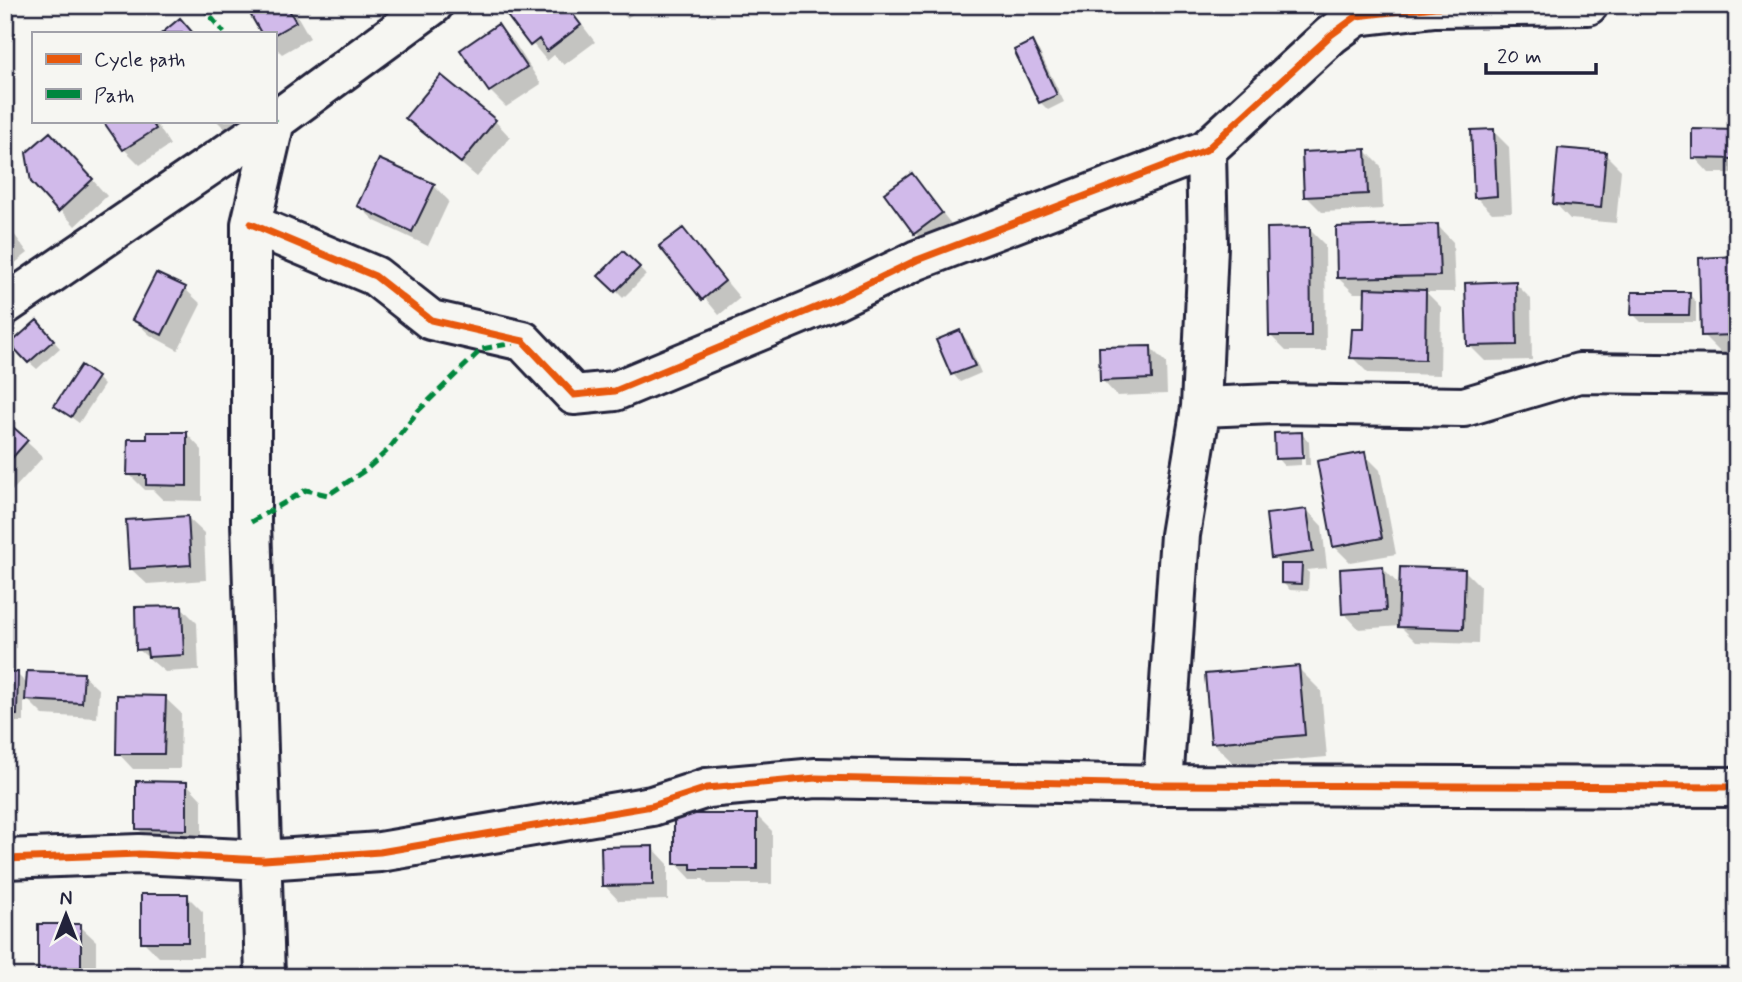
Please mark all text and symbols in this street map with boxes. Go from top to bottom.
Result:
legend [32,32,276,122]
scale bar [1486,32,1597,76]
text: 20 m [1497,43,1542,71]
text: Cycle path [94,46,185,74]
text: Path [94,82,134,110]
north arrow [32,880,102,950]
text: N [60,887,72,912]

